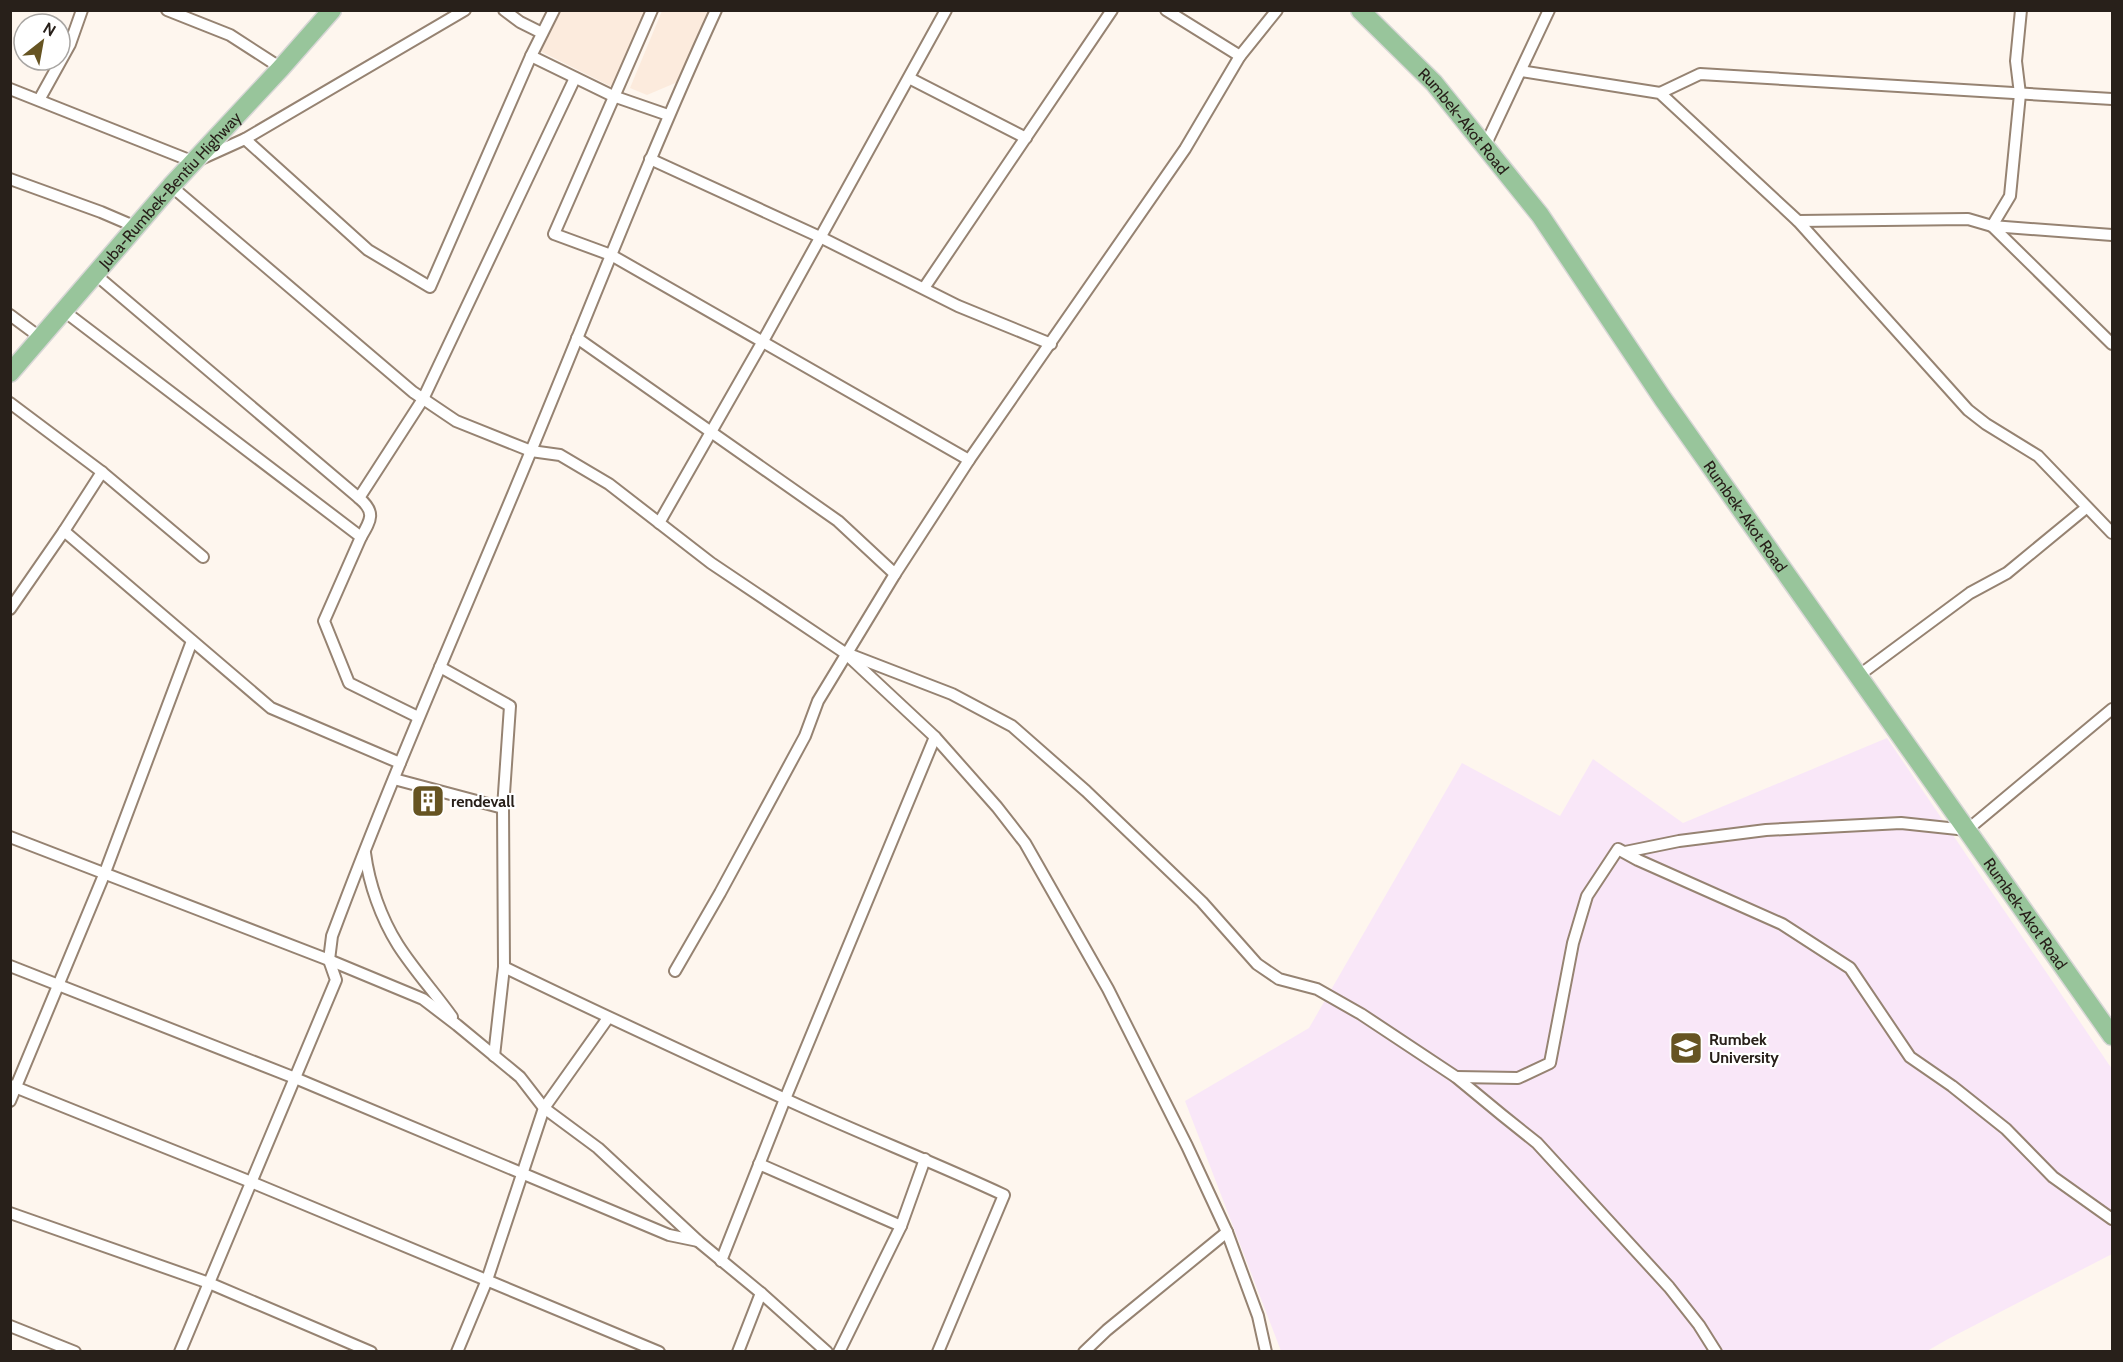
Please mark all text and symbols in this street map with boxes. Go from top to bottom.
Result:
north arrow [12,12,72,72]
text: N [40,19,59,41]
street label: Rumbek-Akot Road [1415,64,1513,178]
street label: Juba-Rumbek-Bentiu Highway [94,108,245,273]
street label: Rumbek-Akot Road [1700,457,1791,576]
building icon: rendevall [410,783,446,819]
place label: rendevall [451,792,515,811]
street label: Rumbek-Akot Road [1980,854,2071,973]
school or university icon: Rumbek University [1668,1030,1704,1066]
place label: Rumbek University [1709,1030,1779,1067]

